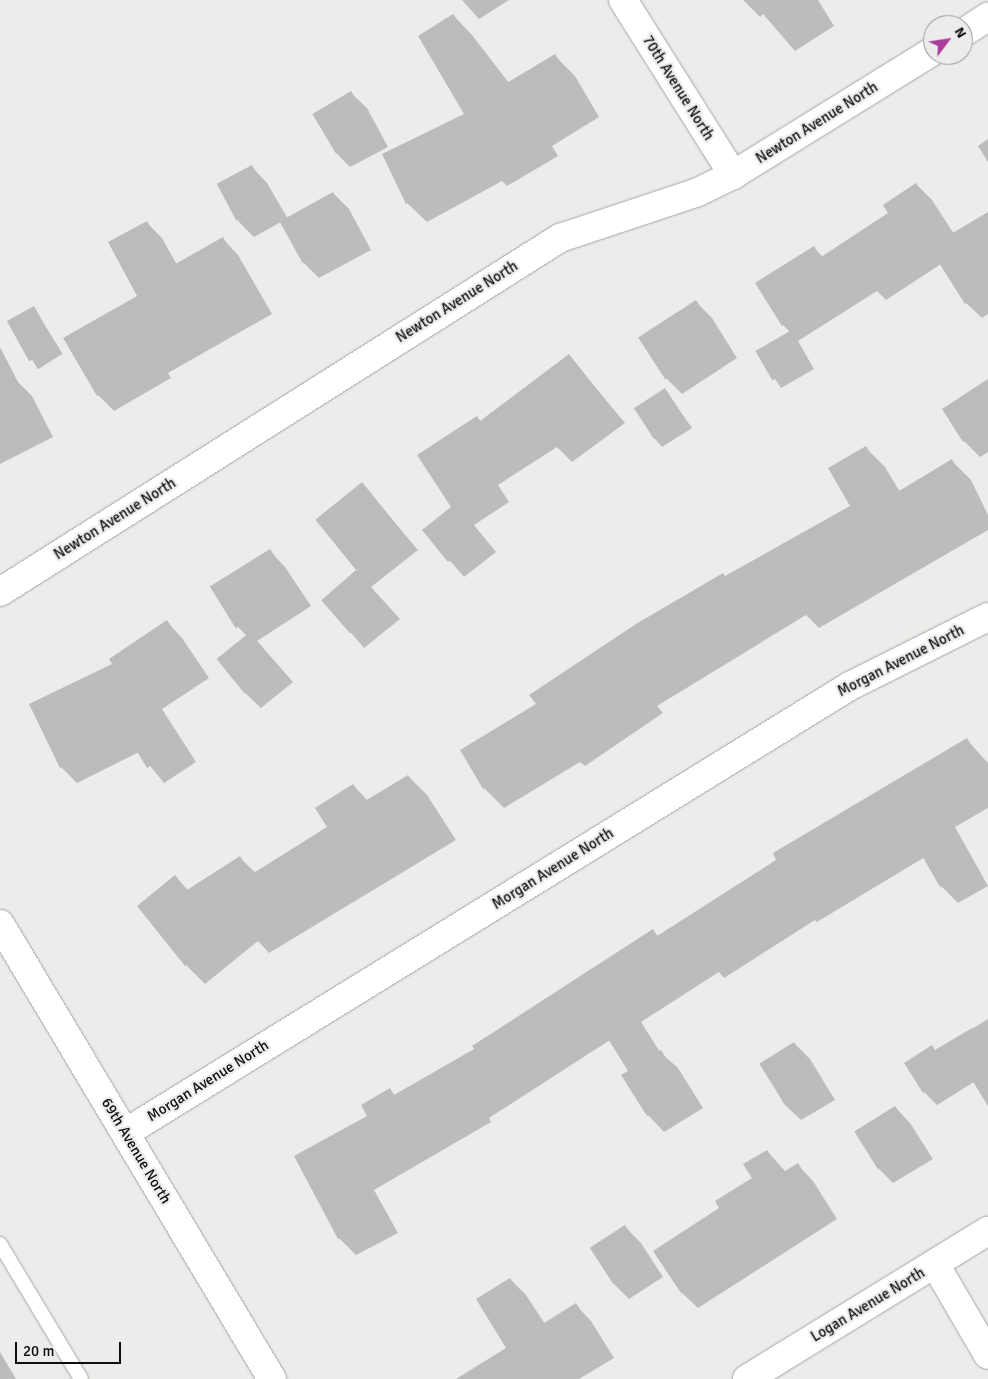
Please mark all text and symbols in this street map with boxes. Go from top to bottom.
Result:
north arrow [923,15,973,65]
text: N [951,24,970,41]
street label: 70th Avenue North [638,32,718,144]
street label: Newton Avenue North [753,78,881,168]
street label: Newton Avenue North [393,257,521,347]
street label: Newton Avenue North [51,474,179,564]
street label: Morgan Avenue North [835,621,967,701]
street label: Morgan Avenue North [489,824,617,914]
street label: Morgan Avenue North [144,1036,272,1126]
street label: 69th Avenue North [97,1095,175,1207]
street label: Logan Avenue North [808,1264,928,1346]
scale bar [18,1332,124,1364]
text: 20 m [23,1342,54,1360]

